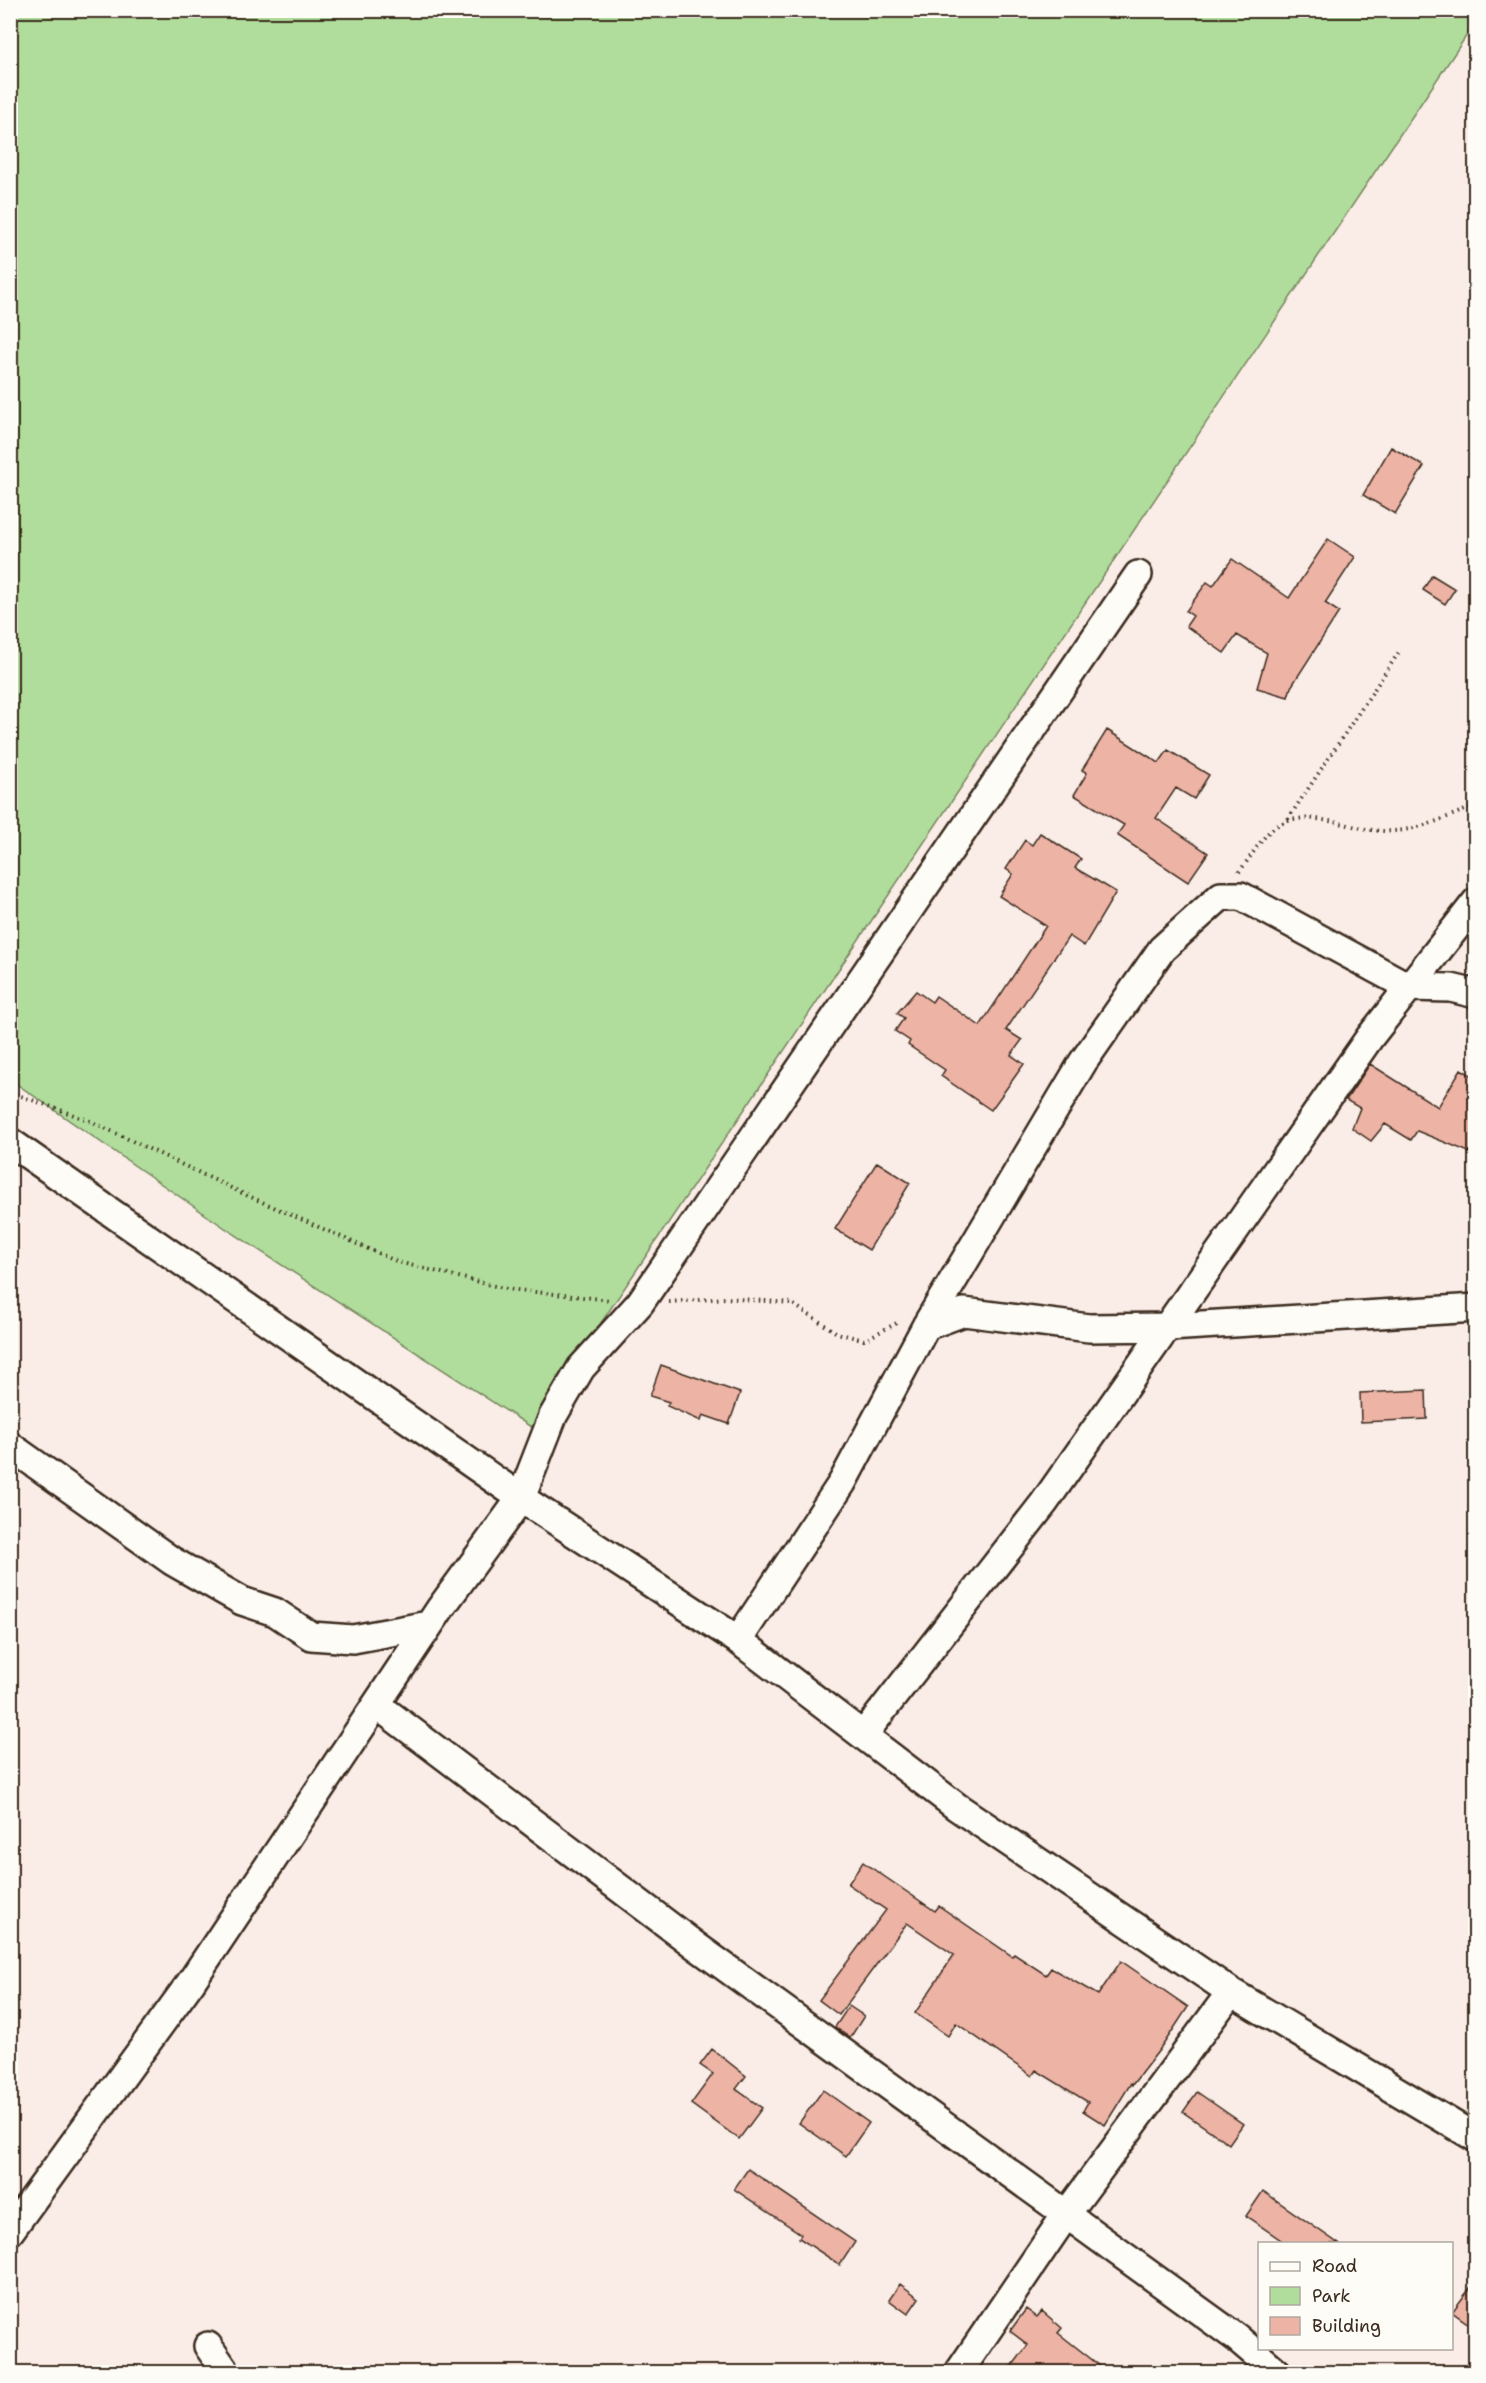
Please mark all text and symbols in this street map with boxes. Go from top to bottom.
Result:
legend [1258,2242,1453,2350]
text: Road [1312,2254,1357,2278]
text: Park [1312,2284,1351,2308]
text: Building [1312,2314,1381,2338]

